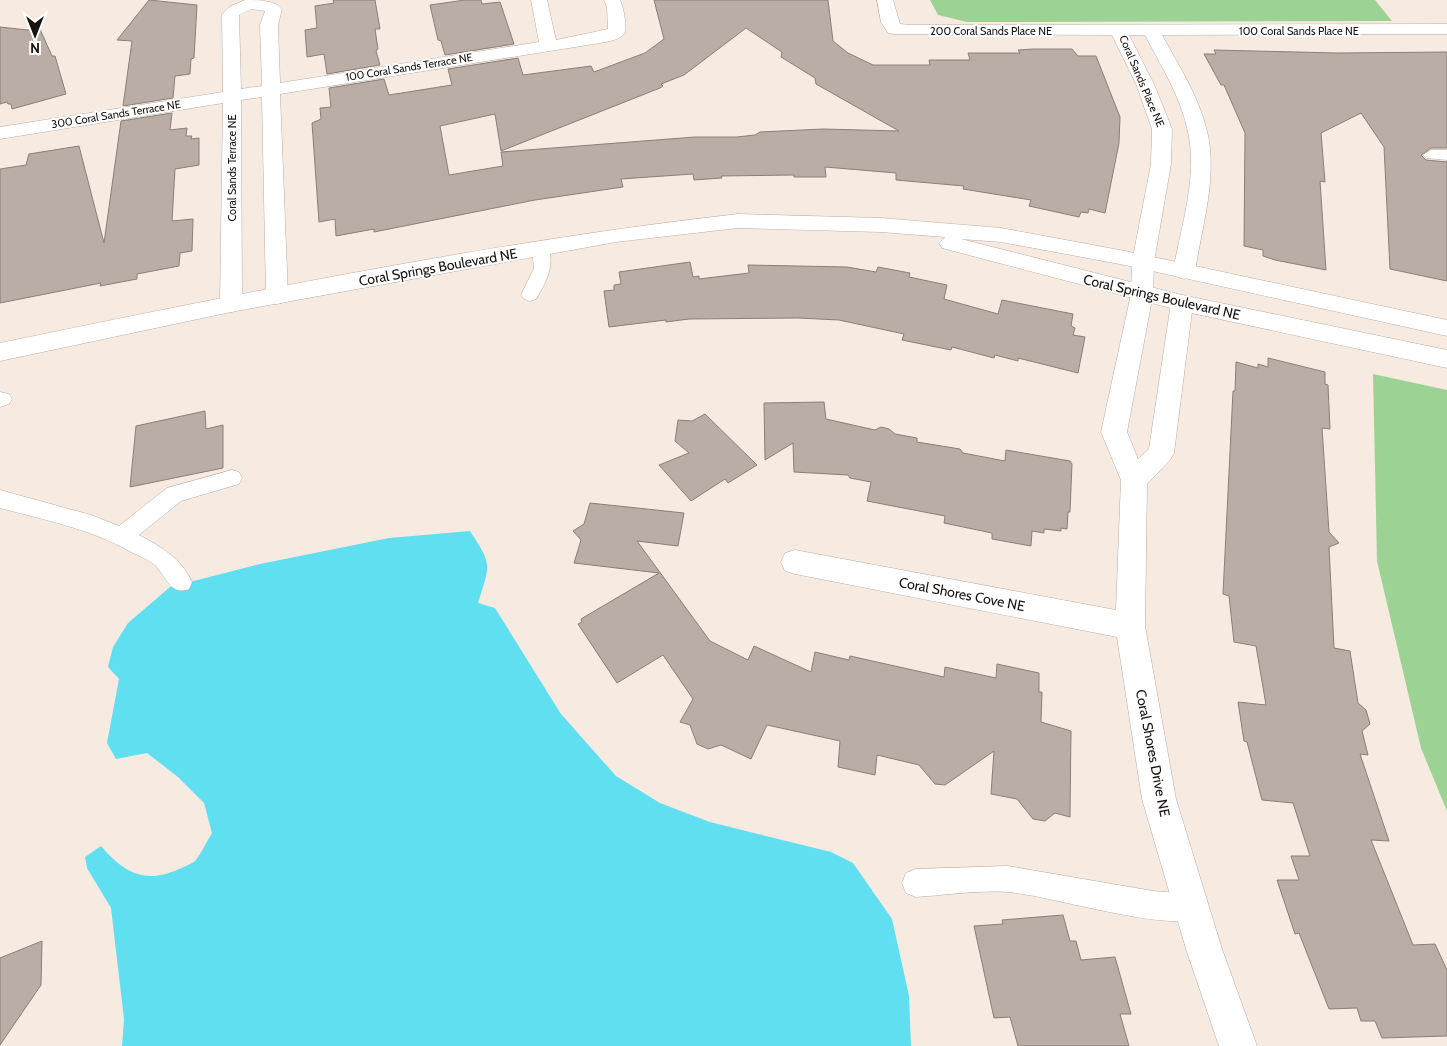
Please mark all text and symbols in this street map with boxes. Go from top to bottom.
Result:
north arrow [10,10,60,60]
street label: 200 Coral Sands Place NE [930,24,1052,38]
street label: 100 Coral Sands Place NE [1239,24,1359,38]
street label: Coral Sands Place NE [1116,33,1168,129]
text: N [30,39,40,57]
street label: 100 Coral Sands Terrace NE [344,50,474,84]
street label: 300 Coral Sands Terrace NE [50,97,182,131]
street label: Coral Sands Terrace NE [225,114,239,222]
street label: Coral Springs Boulevard NE [357,244,519,290]
street label: Coral Springs Boulevard NE [1082,270,1243,324]
street label: Coral Shores Cove NE [897,573,1027,615]
street label: Coral Shores Drive NE [1132,688,1174,819]

